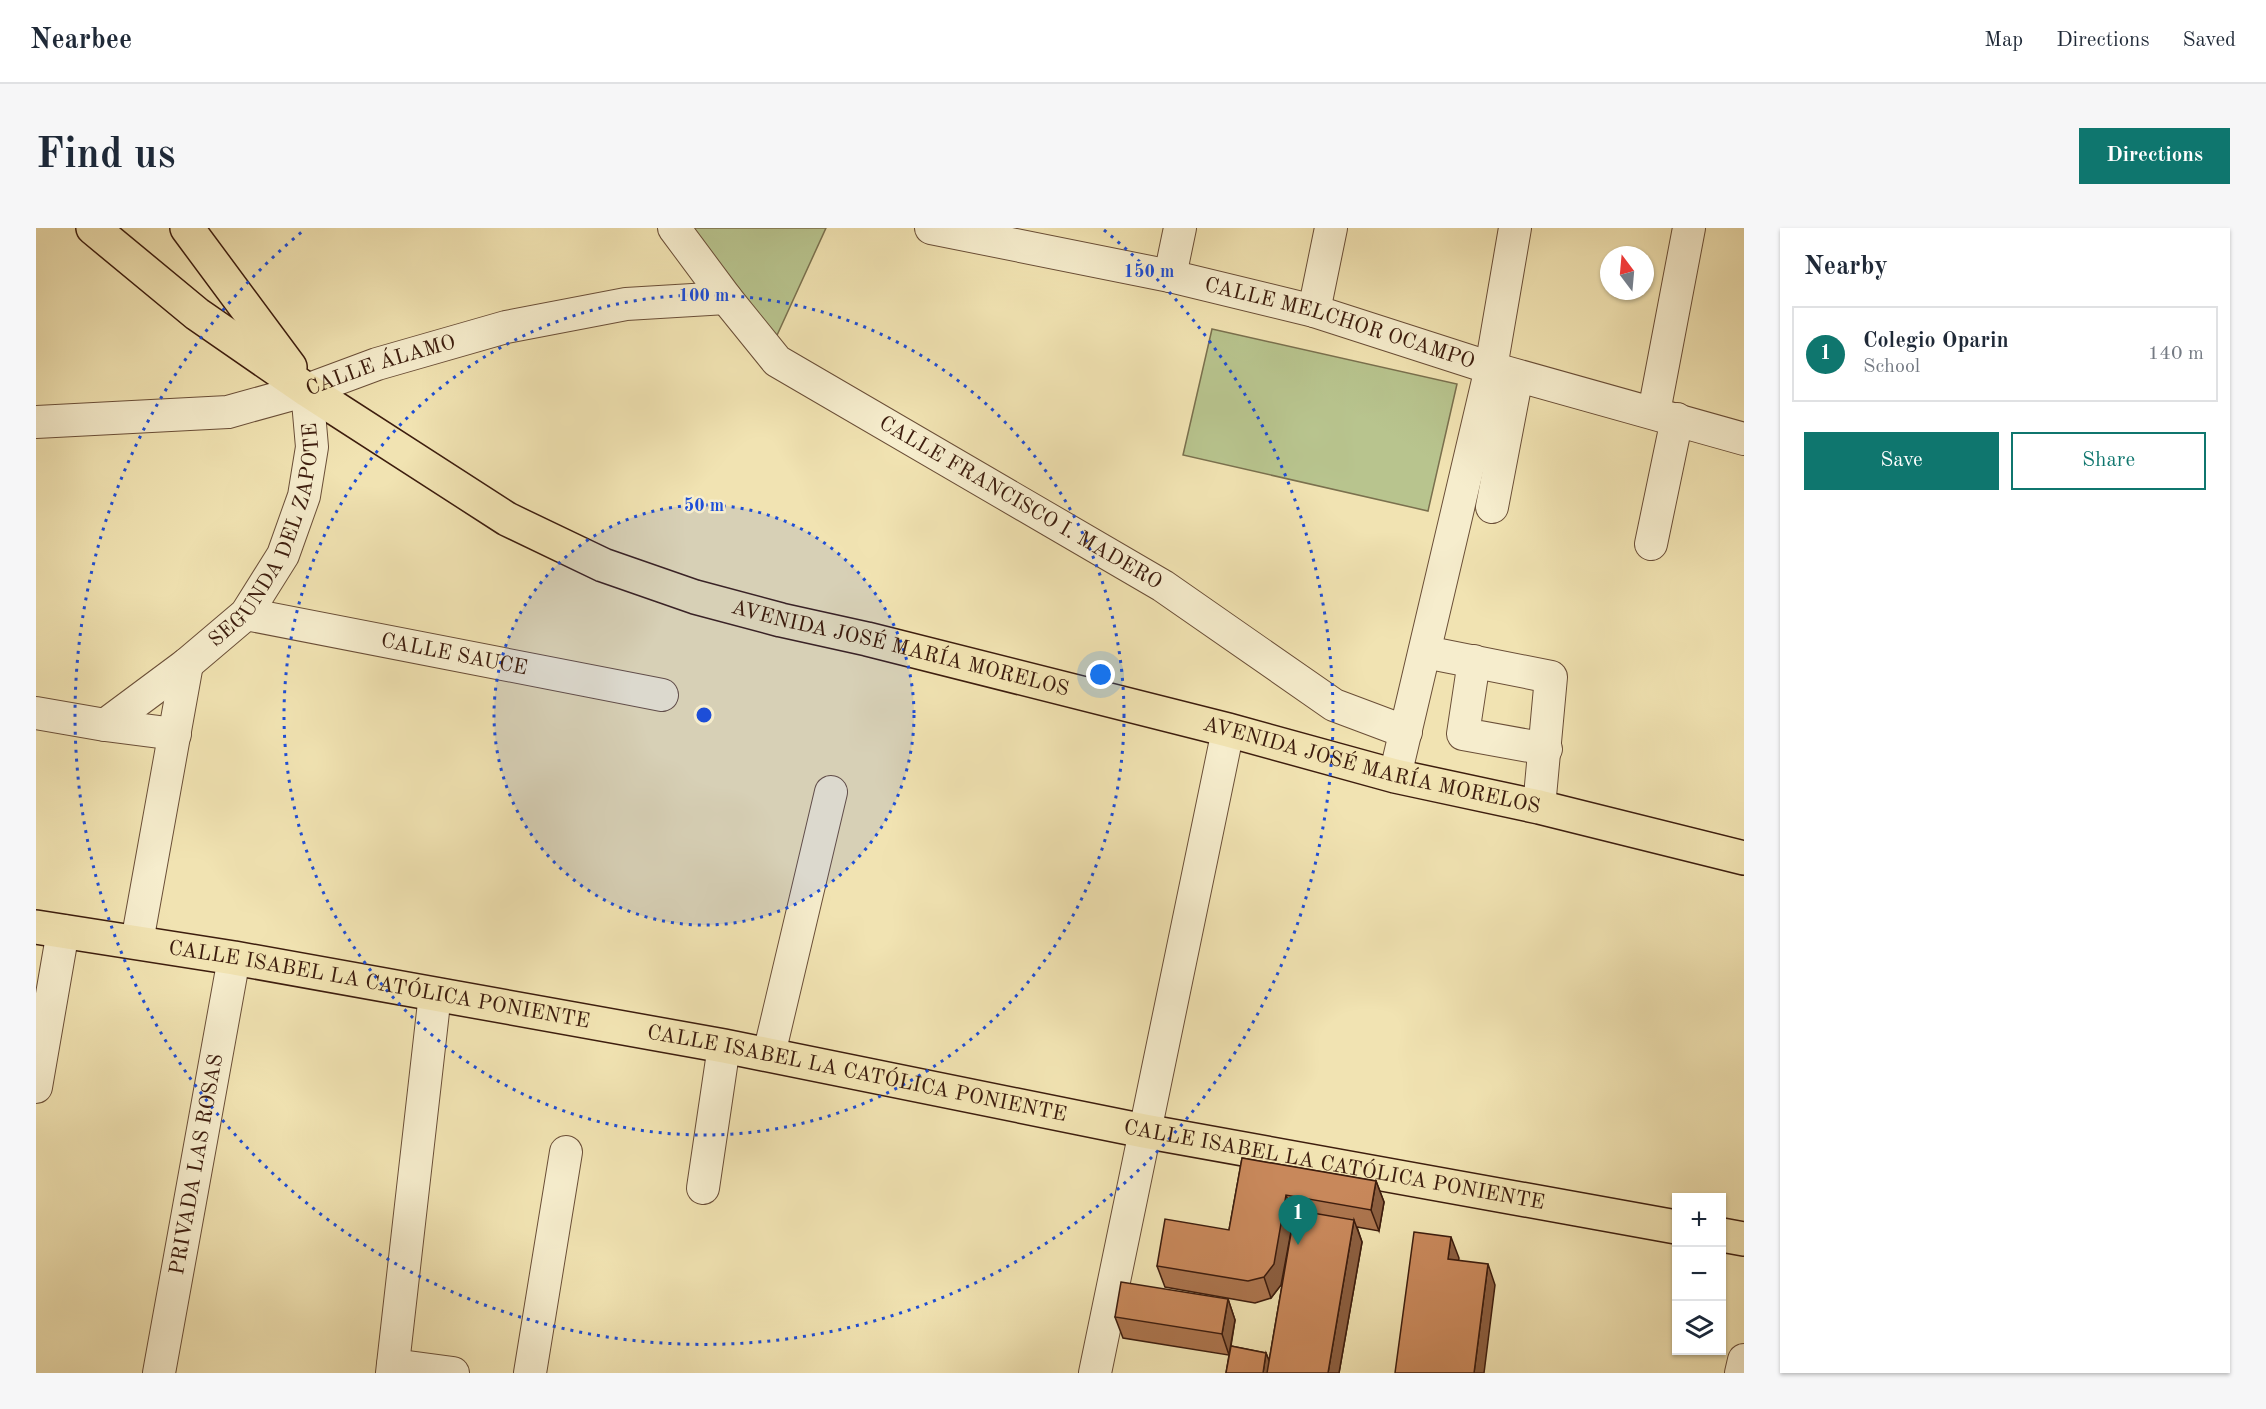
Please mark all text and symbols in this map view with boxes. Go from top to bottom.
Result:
text: Nearbee [30,27,132,55]
text: Map [1984,30,2023,51]
text: Directions [2056,30,2150,51]
text: Saved [2183,30,2236,51]
button: Directions [2079,128,2230,184]
text: Find us [36,135,175,177]
north arrow [1600,246,1654,300]
text: Nearby [1804,254,1888,280]
text: 150 m [1124,263,1174,281]
street label: CALLE MELCHOR OCAMPO [1203,274,1477,373]
text: 100 m [679,287,729,305]
text: Colegio Oparin [1863,330,2009,352]
street label: CALLE ÁLAMO [303,332,458,400]
text: 1 [1820,344,1831,364]
text: 140 m [2148,344,2204,364]
text: School [1863,357,1920,377]
street label: CALLE FRANCISCO I. MADERO [875,412,1165,593]
street label: SEGUNDA DEL ZAPOTE [205,422,323,651]
button: Save [1804,432,1999,490]
button: Share [2011,432,2206,490]
text: 50 m [684,497,724,515]
street label: AVENIDA JOSÉ MARÍA MORELOS [729,597,1071,700]
street label: CALLE SAUCE [379,630,529,679]
your location [1086,660,1115,689]
centre of rings [694,705,714,725]
street label: AVENIDA JOSÉ MARÍA MORELOS [1201,714,1542,817]
street label: CALLE ISABEL LA CATÓLICA PONIENTE [167,937,591,1032]
street label: CALLE ISABEL LA CATÓLICA PONIENTE [646,1022,1068,1126]
street label: PRIVADA LAS ROSAS [166,1052,227,1277]
street label: CALLE ISABEL LA CATÓLICA PONIENTE [1122,1117,1546,1214]
map controls [1672,1193,1726,1355]
button: + [1672,1193,1726,1247]
pin: 1 [1278,1196,1318,1245]
button: − [1672,1247,1726,1301]
button: layers [1672,1301,1726,1355]

